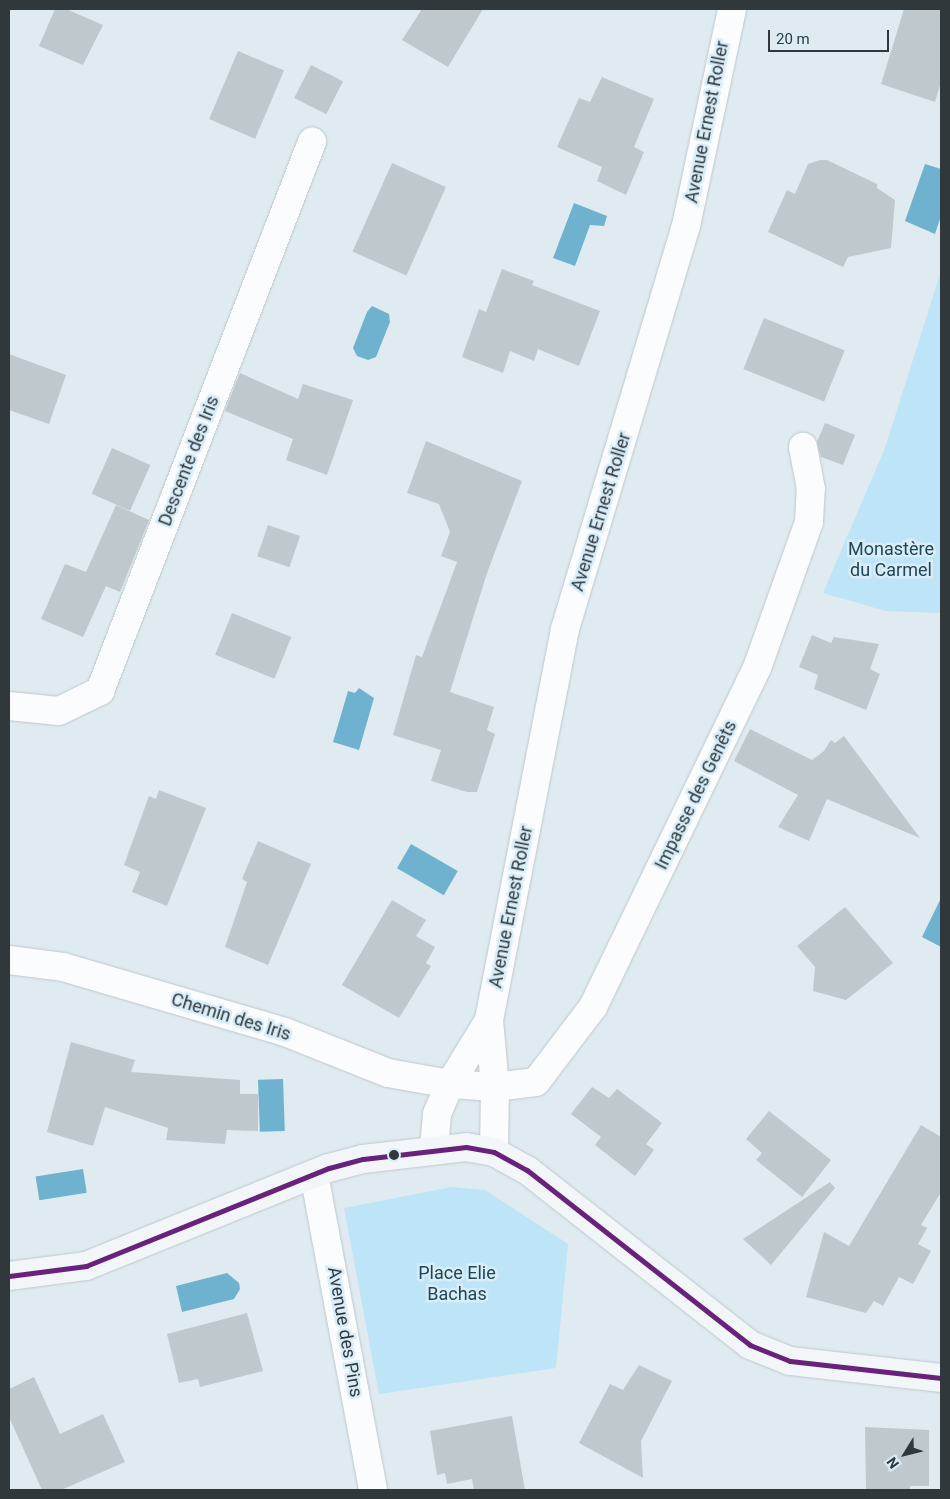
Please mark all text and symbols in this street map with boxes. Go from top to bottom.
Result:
scale bar [770,20,891,52]
text: 20 m [776,30,810,48]
street label: Avenue Ernest Roller [681,39,733,205]
street label: Descente des Iris [154,393,224,529]
street label: Avenue Ernest Roller [567,430,635,594]
park label: Monastère du Carmel [848,539,934,582]
street label: Impasse des Genêts [651,717,741,873]
street label: Avenue Ernest Roller [485,824,537,990]
street label: Chemin des Iris [169,989,293,1045]
unlabelled marker [389,1150,399,1160]
park label: Place Elie Bachas [418,1263,496,1306]
street label: Avenue des Pins [323,1265,367,1399]
north arrow [880,1429,930,1479]
text: N [883,1454,902,1472]

